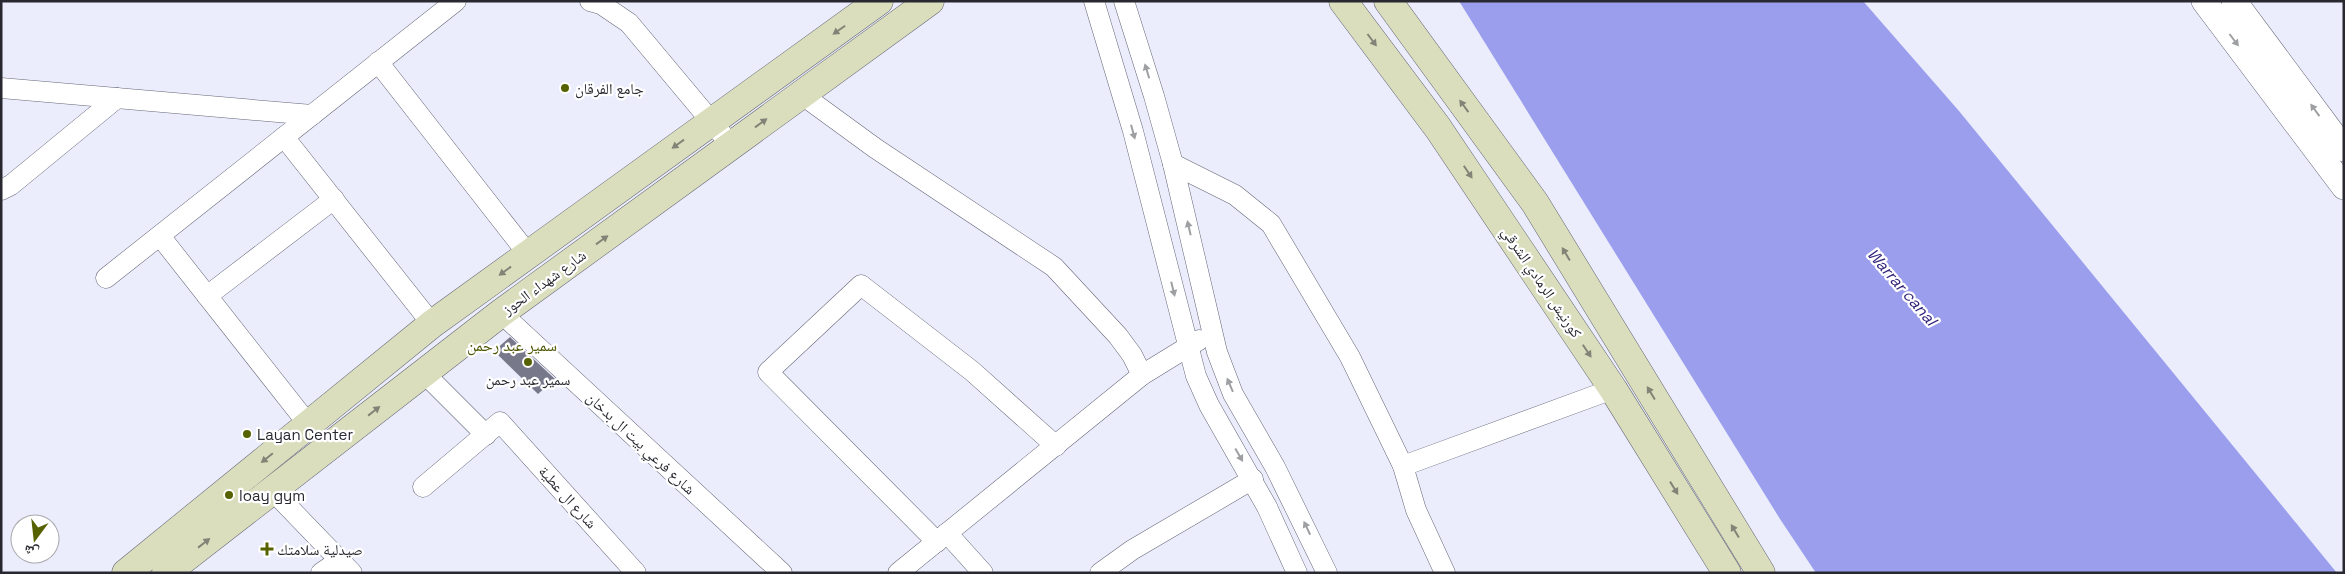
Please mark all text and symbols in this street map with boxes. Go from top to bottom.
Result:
one-way arrow [833,24,846,35]
one-way arrow [1367,33,1378,46]
one-way arrow [2228,33,2239,46]
one-way arrow [1142,64,1150,79]
place label: جامع الفرقان [575,79,644,99]
marker: جامع الفرقان [559,82,571,94]
one-way arrow [1459,99,1469,113]
one-way arrow [2310,103,2320,117]
one-way arrow [754,118,767,129]
one-way arrow [1129,124,1137,139]
one-way arrow [672,139,685,150]
one-way arrow [1463,165,1473,179]
one-way arrow [1185,221,1193,236]
street label: كورنيش الرمادي الشرقي [1495,223,1586,343]
one-way arrow [595,235,608,245]
water label: Warrar canal [1863,244,1943,332]
street label: شارع شهداء الحوز [498,245,590,320]
one-way arrow [1561,247,1570,260]
one-way arrow [498,266,512,276]
one-way arrow [1169,282,1177,297]
district label: سمير عبد رحمن [467,335,557,356]
one-way arrow [1582,344,1592,357]
marker: سمير عبد رحمن [522,356,534,368]
place label: سمير عبد رحمن [486,370,570,390]
one-way arrow [1225,378,1233,392]
one-way arrow [1646,386,1655,399]
street label: شارع فرعي بيت ال بدخان [581,388,699,500]
one-way arrow [367,405,380,416]
place label: Layan Center [257,425,353,444]
marker: Layan Center [241,428,253,440]
one-way arrow [1234,449,1243,462]
one-way arrow [261,453,274,464]
street label: شارع ال عطية [534,462,601,533]
one-way arrow [1670,481,1679,494]
place label: loay gym [239,486,305,505]
marker: loay gym [223,489,235,501]
north arrow [10,514,60,564]
one-way arrow [1302,521,1310,535]
one-way arrow [1731,525,1740,538]
one-way arrow [197,537,210,548]
place label: صيدلية سلامتك [277,540,363,559]
text: ش [22,541,41,562]
marker: صيدلية سلامتك [261,543,273,555]

